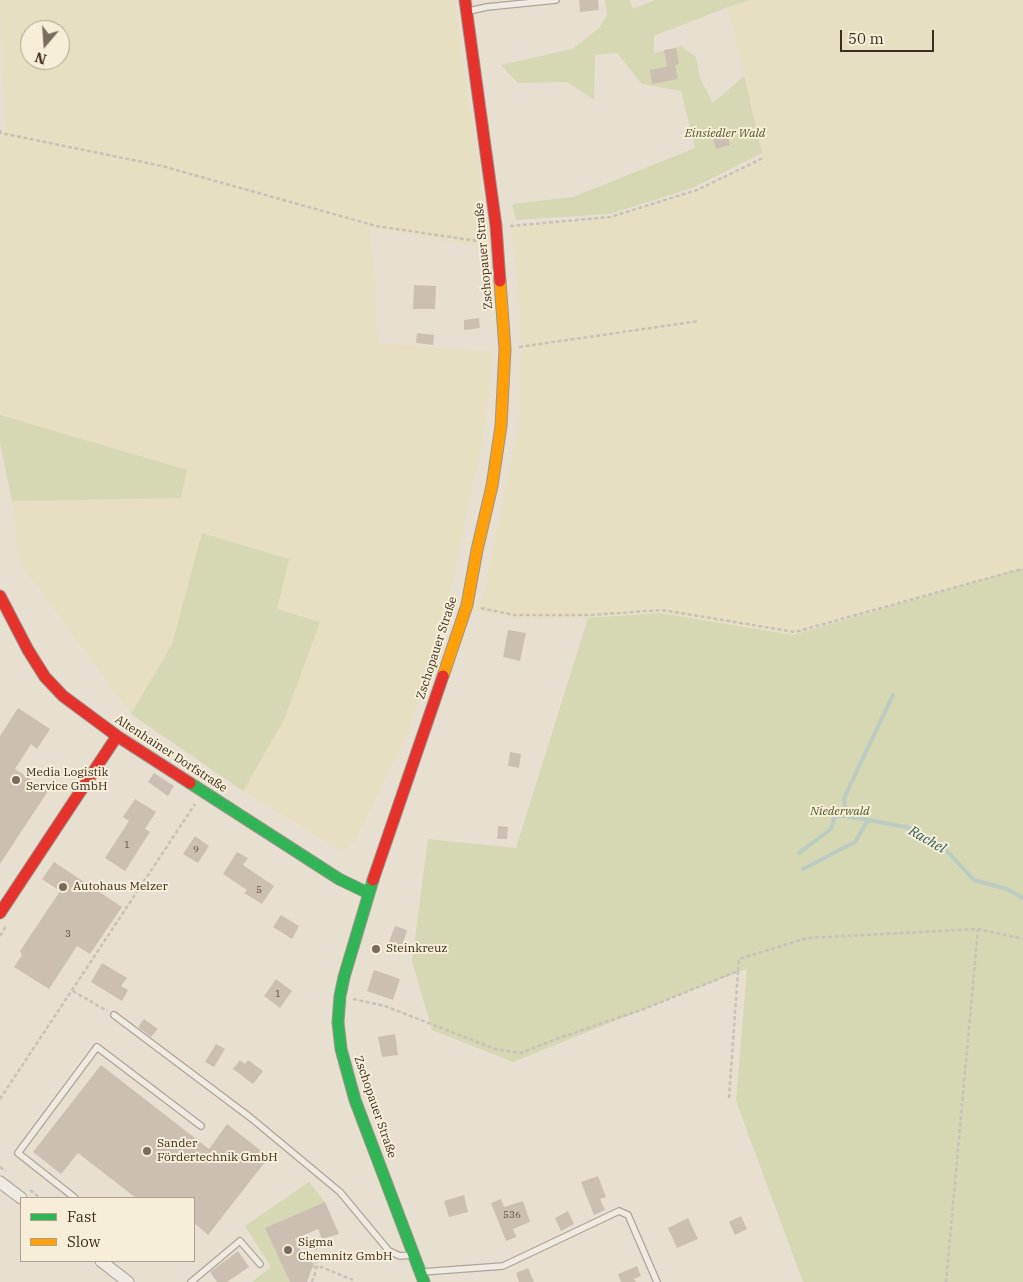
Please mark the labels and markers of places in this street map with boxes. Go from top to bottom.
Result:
place label: Media Logistik Service GmbH [26,766,108,794]
marker: Media Logistik Service GmbH [10,774,22,786]
place label: Autohaus Melzer [73,880,168,894]
marker: Autohaus Melzer [57,881,69,893]
place label: Steinkreuz [386,942,447,956]
marker: Steinkreuz [370,943,382,955]
place label: Sander Fördertechnik GmbH [157,1137,278,1165]
marker: Sander Fördertechnik GmbH [141,1145,153,1157]
place label: Sigma Chemnitz GmbH [298,1236,392,1264]
marker: Sigma Chemnitz GmbH [282,1244,294,1256]

